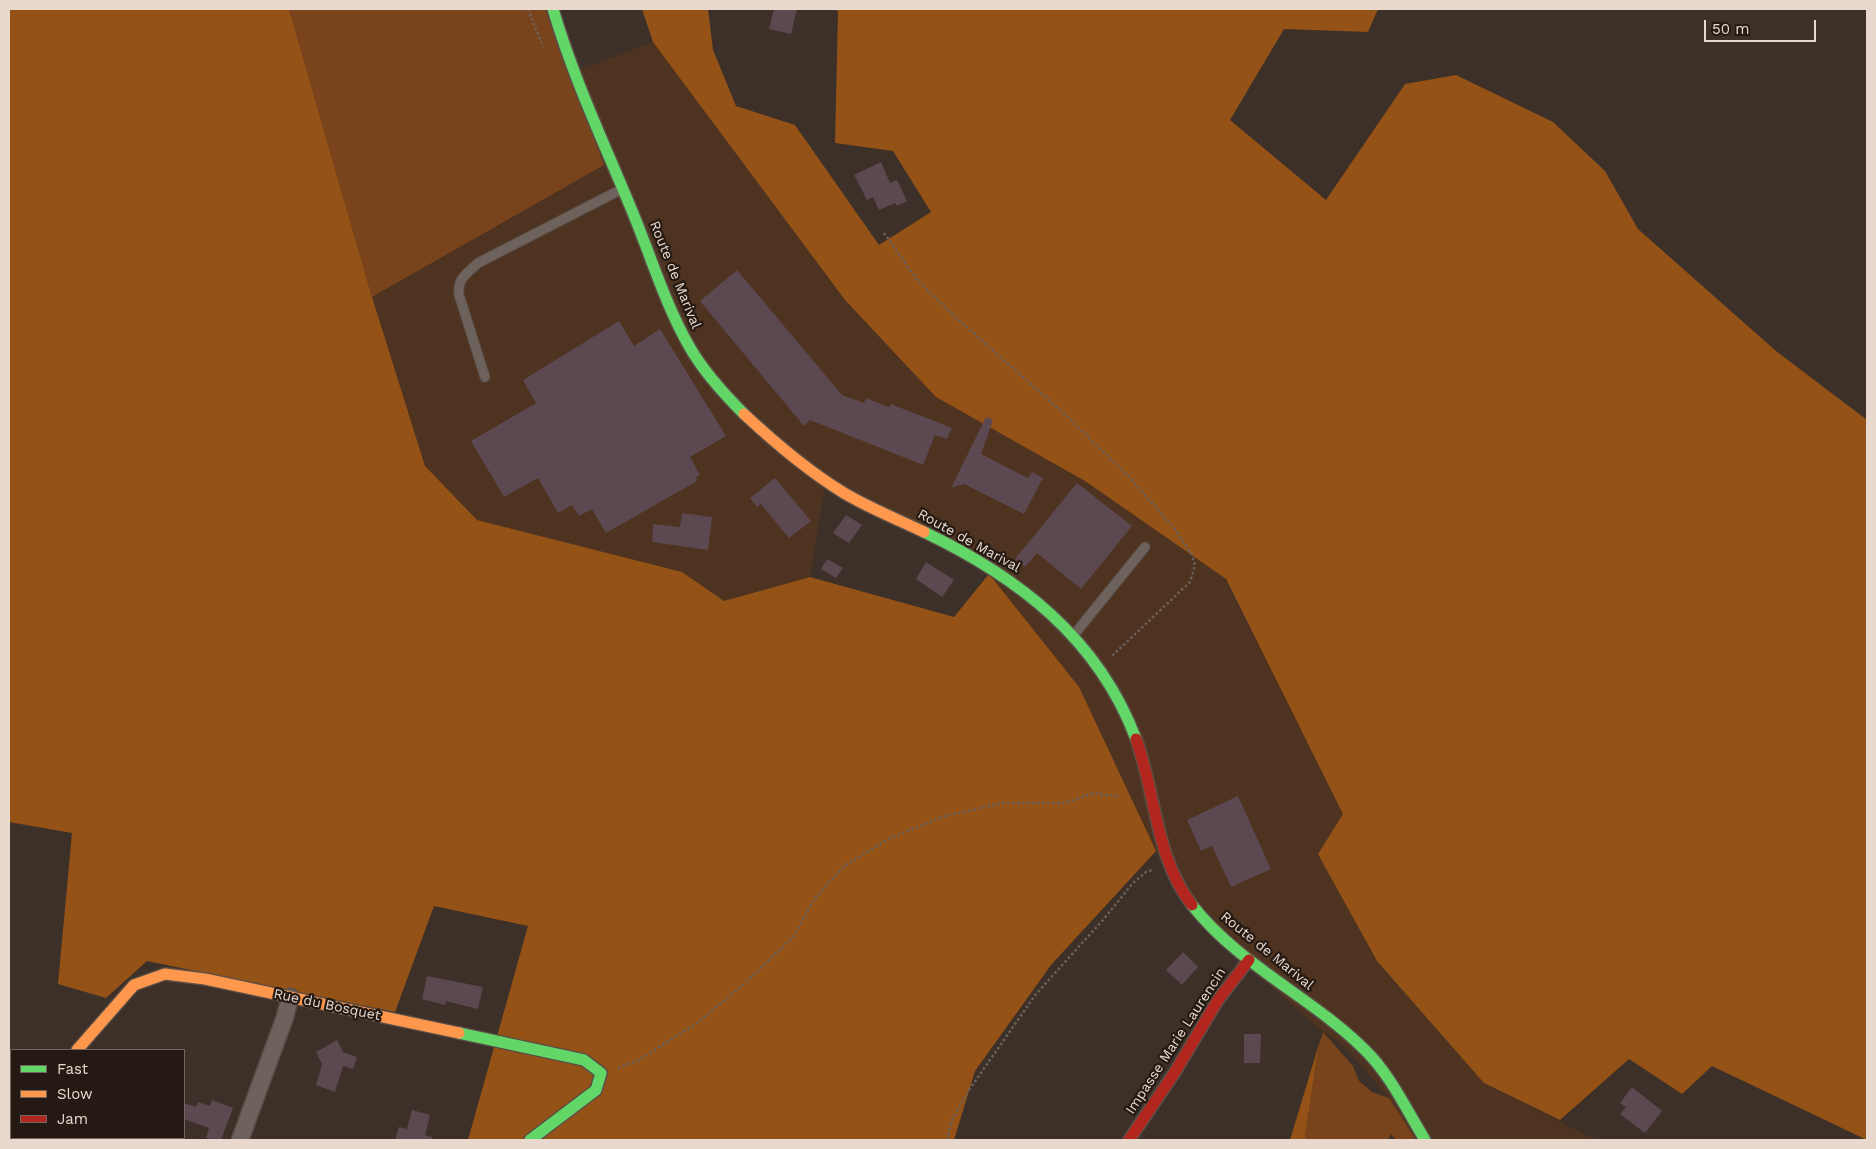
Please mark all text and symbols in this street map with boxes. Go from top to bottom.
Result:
scale bar [1706,10,1818,42]
text: 50 m [1712,20,1749,38]
street label: Route de Marival [646,219,704,331]
street label: Route de Marival [915,506,1023,576]
street label: Route de Marival [1217,908,1317,994]
street label: Impasse Marie Laurencin [1122,965,1230,1117]
street label: Rue du Bosquet [272,985,382,1025]
legend [10,1049,185,1139]
text: Fast [57,1060,88,1078]
text: Slow [57,1085,93,1103]
text: Jam [57,1110,88,1128]

